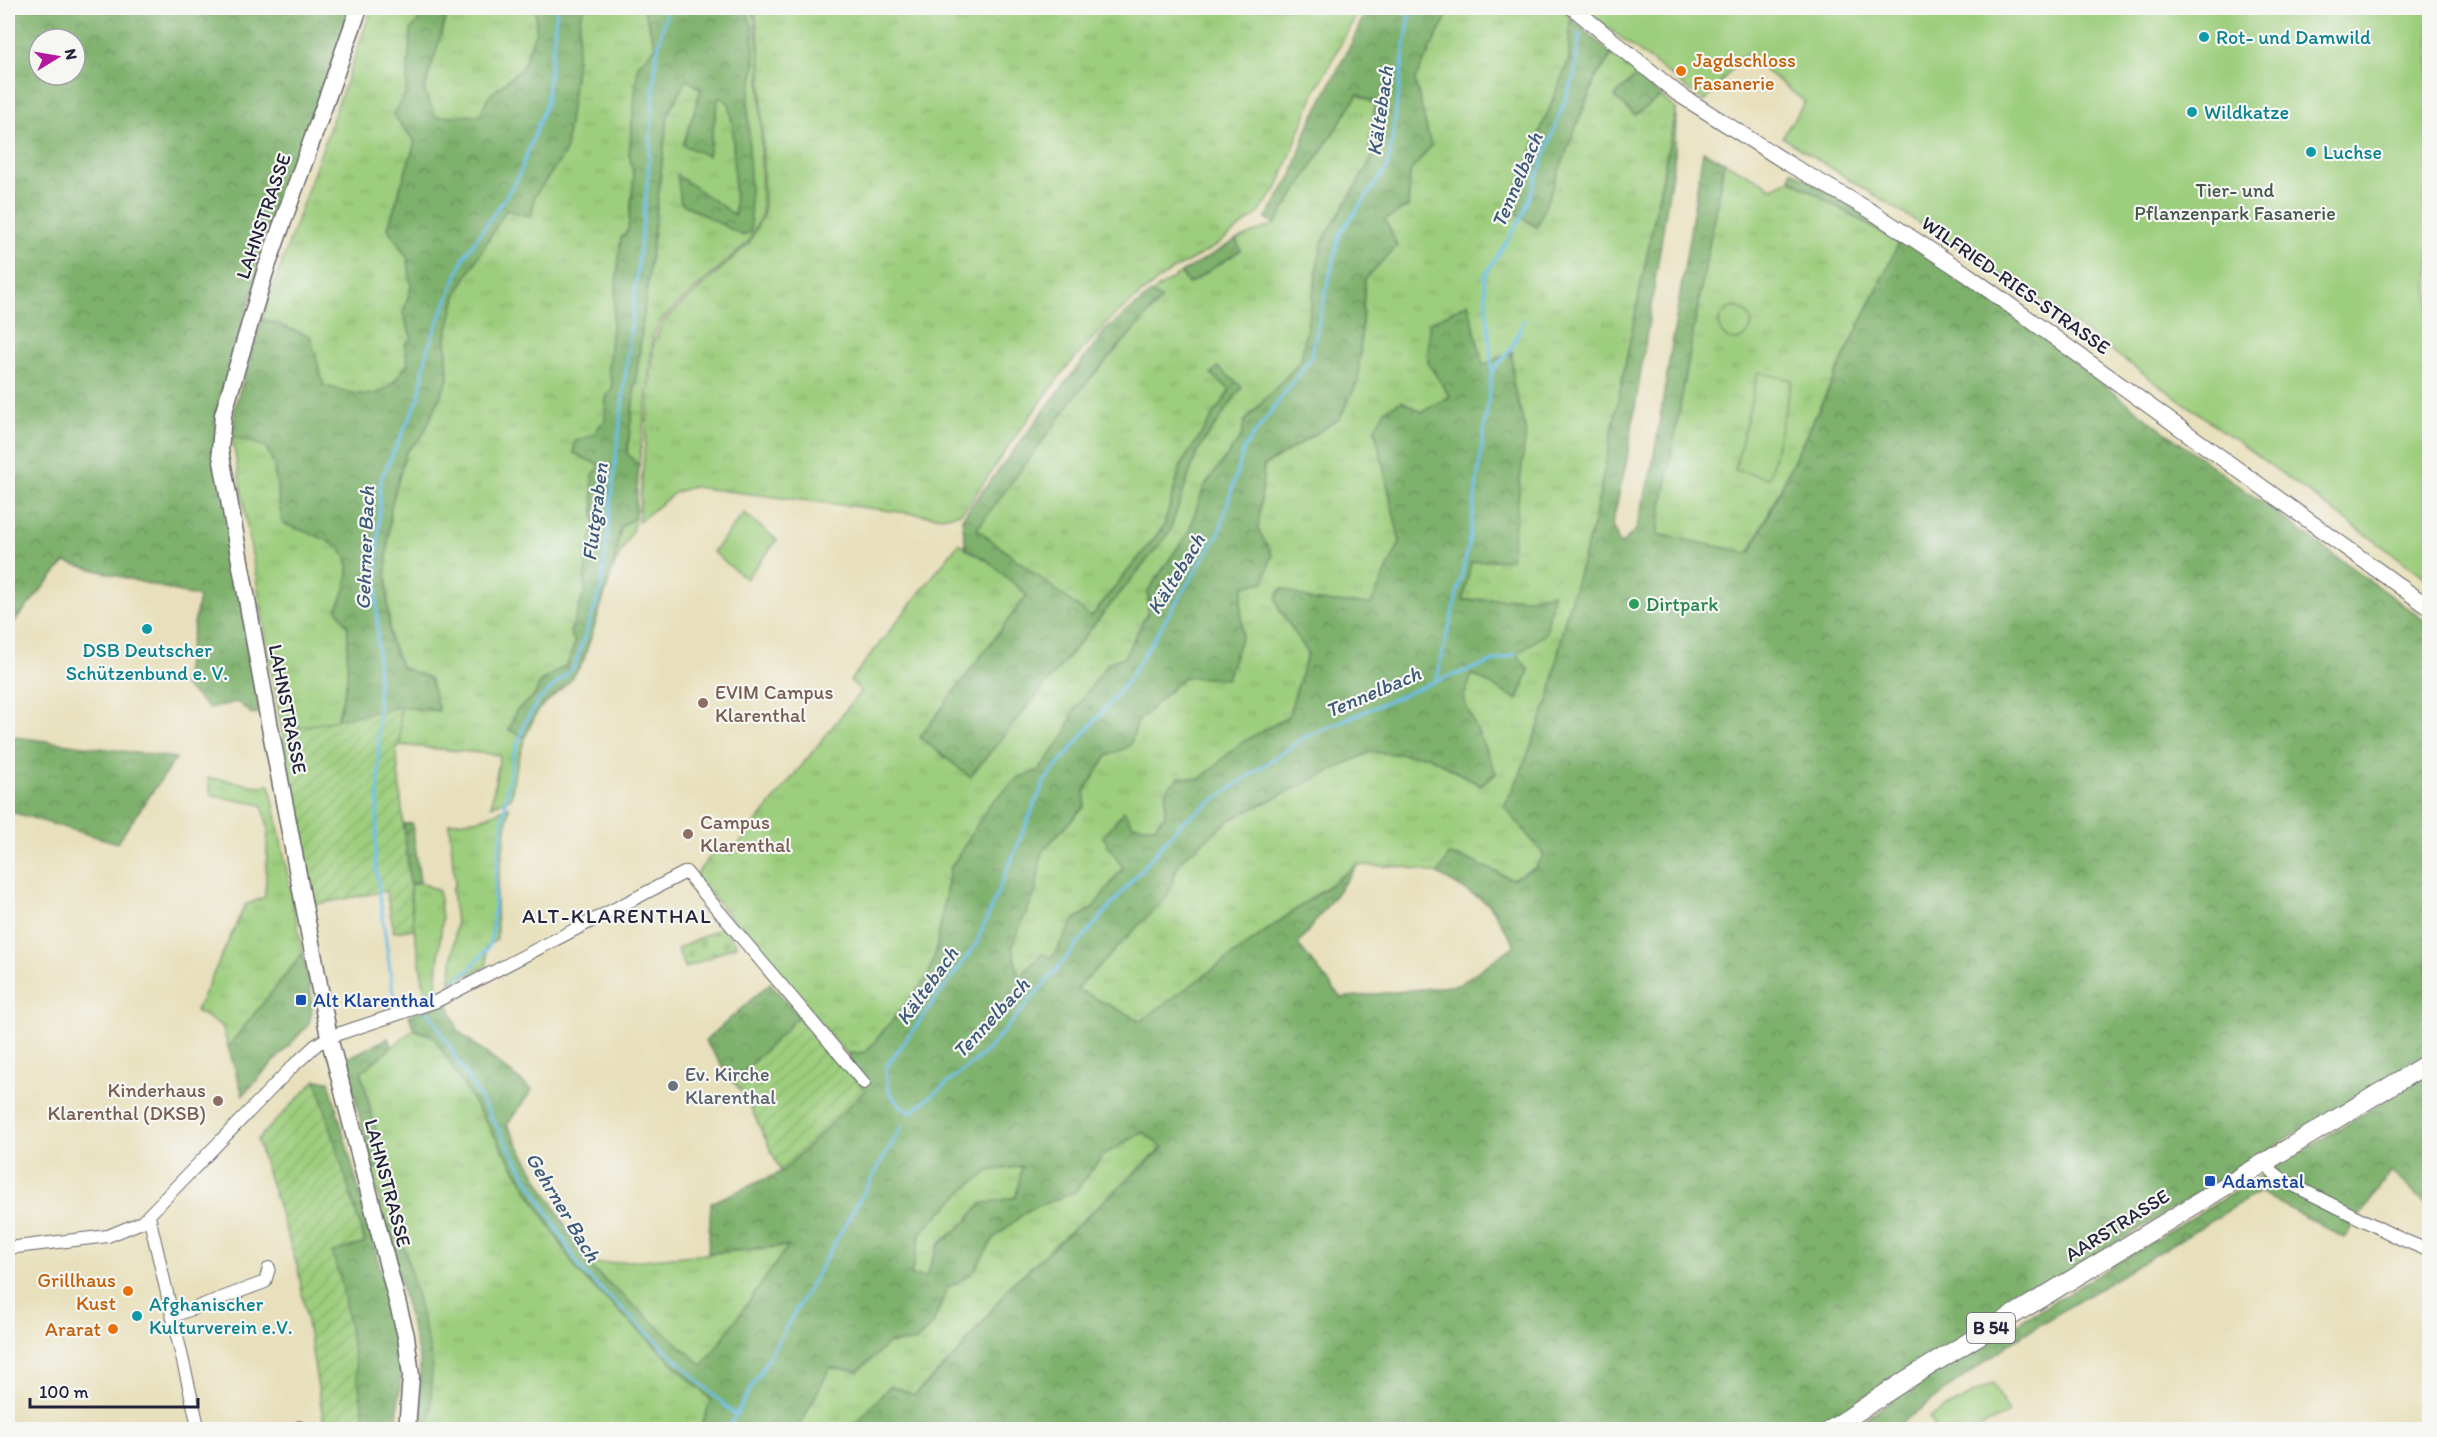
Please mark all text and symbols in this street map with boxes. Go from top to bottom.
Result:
place label: Rot- und Damwild [2216,25,2371,49]
north arrow [27,27,87,87]
marker: Rot- und Damwild [2197,30,2211,44]
text: N [61,47,82,61]
place label: Jagdschloss Fasanerie [1693,48,1796,95]
water label: Kältebach [1361,64,1398,157]
marker: Jagdschloss Fasanerie [1674,64,1688,78]
place label: Wildkatze [2204,100,2289,124]
marker: Wildkatze [2185,105,2199,119]
water label: Tennelbach [1485,128,1548,231]
place label: Luchse [2323,140,2382,164]
marker: Luchse [2304,145,2318,159]
street label: LAHNSTRASSE [230,150,296,282]
park label: Tier- und Pflanzenpark Fasanerie [2134,178,2336,225]
street label: WILFRIED-RIES-STRASSE [1917,211,2115,359]
water label: Flutgraben [576,460,613,562]
water label: Gehrner Bach [350,485,379,610]
water label: Kältebach [1141,529,1210,619]
place label: Dirtpark [1646,592,1718,616]
marker: Dirtpark [1627,597,1641,611]
marker: DSB Deutscher Schützenbund e. V. [140,622,154,636]
place label: DSB Deutscher Schützenbund e. V. [66,638,228,685]
street label: LAHNSTRASSE [264,642,312,776]
water label: Tennelbach [1321,660,1425,723]
place label: EVIM Campus Klarenthal [715,680,834,727]
marker: EVIM Campus Klarenthal [696,696,710,710]
place label: Campus Klarenthal [700,810,791,857]
marker: Campus Klarenthal [681,827,695,841]
district label: ALT-KLARENTHAL [522,903,712,928]
water label: Kältebach [890,942,963,1029]
water label: Tennelbach [947,972,1035,1063]
place label: Alt Klarenthal [313,988,435,1012]
marker: Alt Klarenthal [294,993,308,1007]
place label: Ev. Kirche Klarenthal [685,1062,776,1109]
place label: Kinderhaus Klarenthal (DKSB) [48,1078,206,1125]
marker: Ev. Kirche Klarenthal [666,1079,680,1093]
marker: Kinderhaus Klarenthal (DKSB) [211,1094,225,1108]
street label: LAHNSTRASSE [359,1116,417,1250]
water label: Gehrner Bach [521,1147,606,1267]
place label: Adamstal [2222,1169,2305,1193]
marker: Adamstal [2203,1174,2217,1188]
street label: AARSTRASSE [2060,1183,2174,1267]
place label: Grillhaus Kust [37,1268,117,1315]
marker: Grillhaus Kust [121,1284,135,1298]
place label: Afghanischer Kulturverein e.V. [149,1292,293,1339]
marker: Afghanischer Kulturverein e.V. [130,1309,144,1323]
road number: B 54 [1967,1313,2015,1343]
place label: Ararat [45,1317,101,1341]
marker: Ararat [106,1322,120,1336]
scale bar [30,1371,198,1409]
text: 100 m [39,1381,89,1403]

